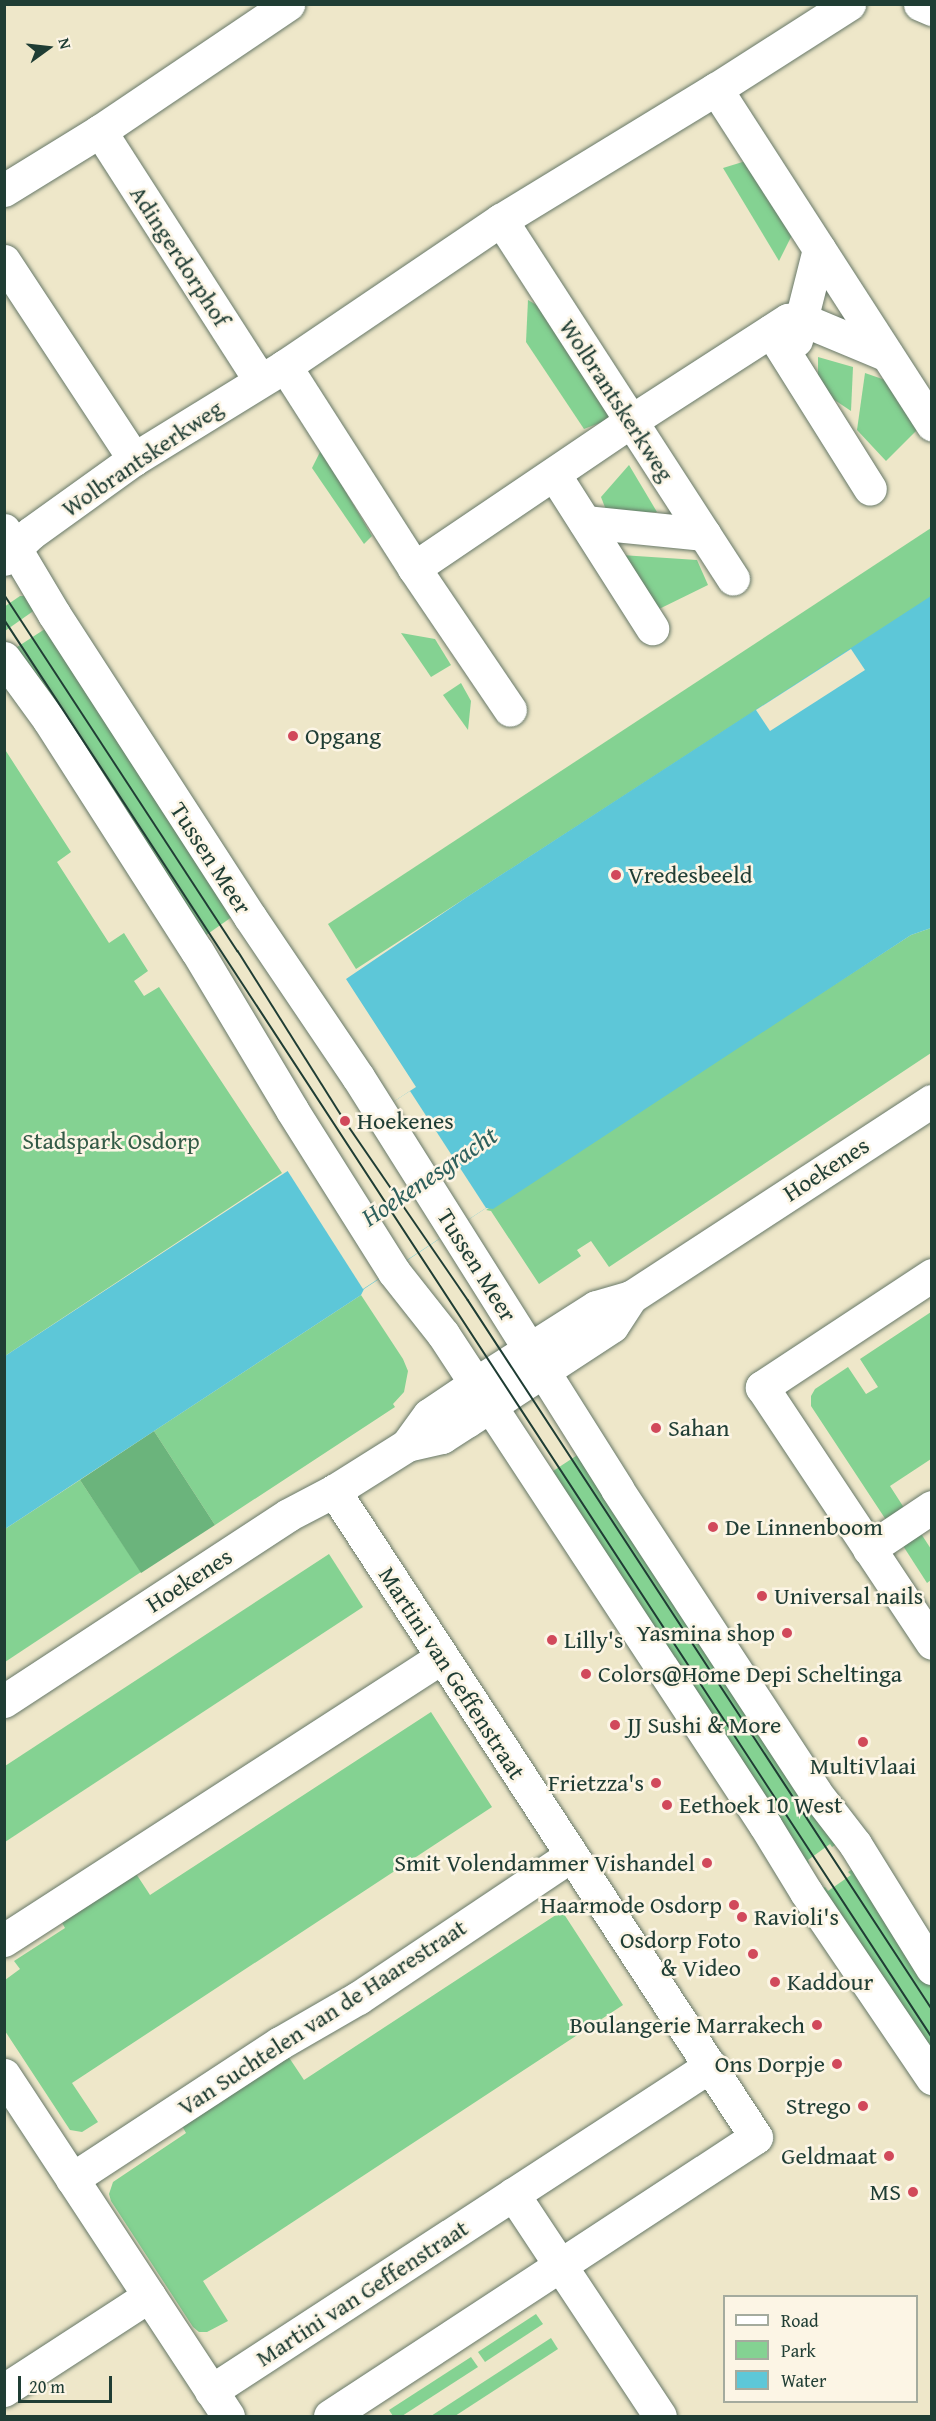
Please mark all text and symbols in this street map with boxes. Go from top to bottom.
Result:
north arrow [18,18,78,78]
text: N [52,35,78,52]
street label: Adingerdorphof [124,180,236,332]
street label: Wolbrantskerkweg [554,313,680,487]
street label: Wolbrantskerkweg [56,393,228,523]
place label: Opgang [305,722,381,750]
marker: Opgang [286,729,300,743]
street label: Tussen Meer [164,797,258,919]
place label: Vredesbeeld [628,861,753,889]
marker: Vredesbeeld [609,868,623,882]
place label: Hoekenes [357,1107,454,1135]
marker: Hoekenes [338,1114,352,1128]
water label: Hoekenesgracht [355,1119,503,1233]
park label: Stadspark Osdorp [22,1127,200,1155]
street label: Hoekenes [778,1131,874,1207]
street label: Tussen Meer [431,1203,523,1327]
place label: Sahan [668,1414,729,1442]
marker: Sahan [649,1421,663,1435]
place label: De Linnenboom [725,1513,883,1541]
marker: De Linnenboom [706,1520,720,1534]
street label: Hoekenes [141,1542,237,1618]
street label: Martini van Geffenstraat [373,1561,531,1785]
place label: Universal nails [774,1582,923,1610]
marker: Universal nails [755,1589,769,1603]
place label: Yasmina shop [636,1619,775,1647]
place label: Lilly's [564,1626,624,1654]
marker: Yasmina shop [780,1626,794,1640]
marker: Lilly's [545,1633,559,1647]
place label: Colors@Home Depi Scheltinga [598,1660,902,1688]
marker: Colors@Home Depi Scheltinga [579,1667,593,1681]
place label: JJ Sushi & More [627,1711,781,1739]
marker: JJ Sushi & More [608,1718,622,1732]
marker: MultiVlaai [856,1735,870,1749]
place label: MultiVlaai [810,1752,916,1780]
place label: Frietzza's [548,1769,644,1797]
marker: Frietzza's [649,1776,663,1790]
place label: Eethoek 10 West [679,1791,842,1819]
marker: Eethoek 10 West [660,1798,674,1812]
place label: Smit Volendammer Vishandel [394,1849,695,1877]
marker: Smit Volendammer Vishandel [700,1856,714,1870]
place label: Haarmode Osdorp [540,1891,722,1919]
marker: Haarmode Osdorp [727,1898,741,1912]
place label: Ravioli's [754,1903,839,1931]
marker: Ravioli's [735,1910,749,1924]
street label: Van Suchtelen van de Haarestraat [172,1913,472,2121]
place label: Osdorp Foto & Video [620,1926,741,1982]
marker: Osdorp Foto & Video [746,1947,760,1961]
place label: Kaddour [787,1968,873,1996]
marker: Kaddour [768,1975,782,1989]
place label: Boulangerie Marrakech [570,2011,805,2039]
marker: Boulangerie Marrakech [810,2018,824,2032]
place label: Ons Dorpje [715,2050,825,2078]
marker: Ons Dorpje [830,2057,844,2071]
place label: Strego [786,2092,851,2120]
marker: Strego [856,2099,870,2113]
place label: Geldmaat [781,2142,877,2170]
marker: Geldmaat [882,2149,896,2163]
place label: MS [870,2178,901,2206]
marker: MS [906,2185,920,2199]
street label: Martini van Geffenstraat [250,2214,474,2372]
legend [723,2295,918,2403]
text: Road [781,2307,819,2334]
text: Park [781,2337,816,2364]
scale bar [21,2364,116,2402]
text: Water [781,2367,826,2394]
text: 20 m [29,2373,65,2400]

